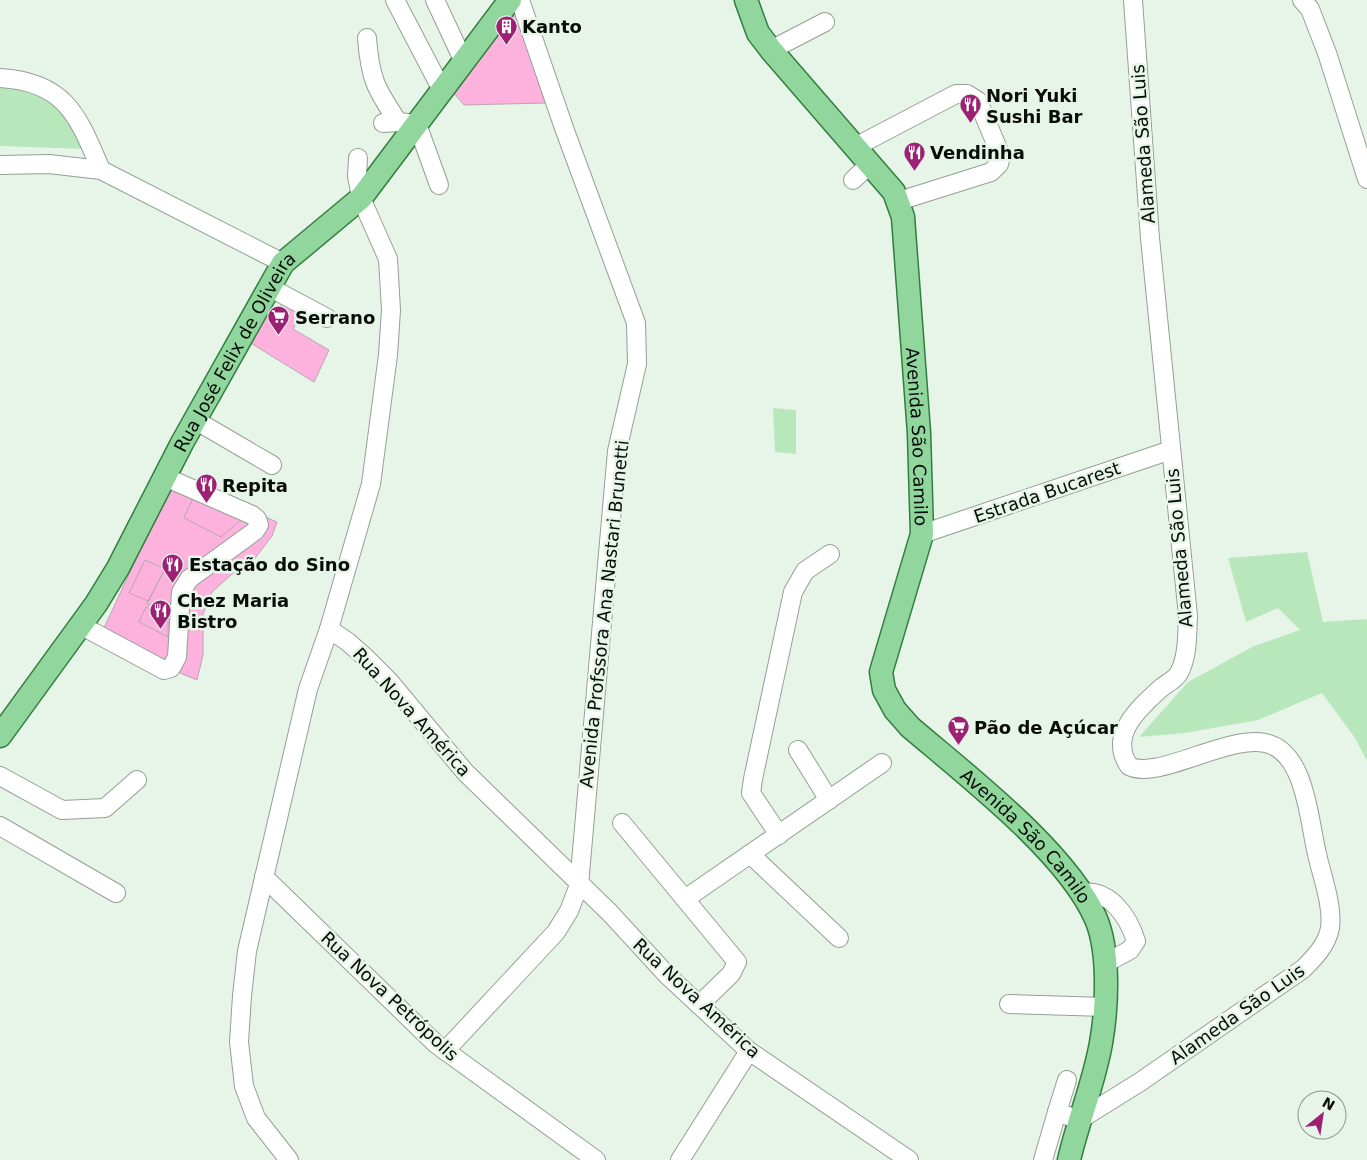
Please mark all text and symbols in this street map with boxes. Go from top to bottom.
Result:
building icon: Kanto [494,14,518,45]
place label: Kanto [522,16,582,37]
street label: Alameda São Luis [1127,64,1159,224]
place label: Nori Yuki Sushi Bar [986,85,1083,127]
restaurant icon: Nori Yuki Sushi Bar [958,93,982,124]
restaurant icon: Vendinha [902,140,926,171]
place label: Vendinha [930,142,1025,163]
street label: Rua José Felix de Oliveira [169,247,299,455]
supermarket icon: Serrano [267,305,291,336]
place label: Serrano [295,307,375,328]
street label: Avenida São Camilo [902,346,932,526]
street label: Avenida Profssora Ana Nastari Brunetti [575,439,633,789]
street label: Estrada Bucarest [971,457,1123,527]
street label: Alameda São Luis [1162,467,1196,629]
restaurant icon: Repita [194,473,218,504]
place label: Repita [222,475,288,496]
restaurant icon: Estação do Sino [161,552,185,583]
place label: Estação do Sino [189,554,350,575]
place label: Chez Maria Bistro [177,590,289,632]
restaurant icon: Chez Maria Bistro [149,598,173,629]
street label: Rua Nova América [349,643,475,781]
supermarket icon: Pão de Açúcar [946,715,970,746]
place label: Pão de Açúcar [974,717,1118,738]
street label: Avenida São Camilo [957,764,1096,907]
street label: Rua Nova Petrópolis [317,927,463,1065]
street label: Rua Nova América [629,934,765,1062]
street label: Alameda São Luis [1166,960,1308,1068]
north arrow [1297,1090,1347,1140]
text: N [1319,1094,1338,1114]

